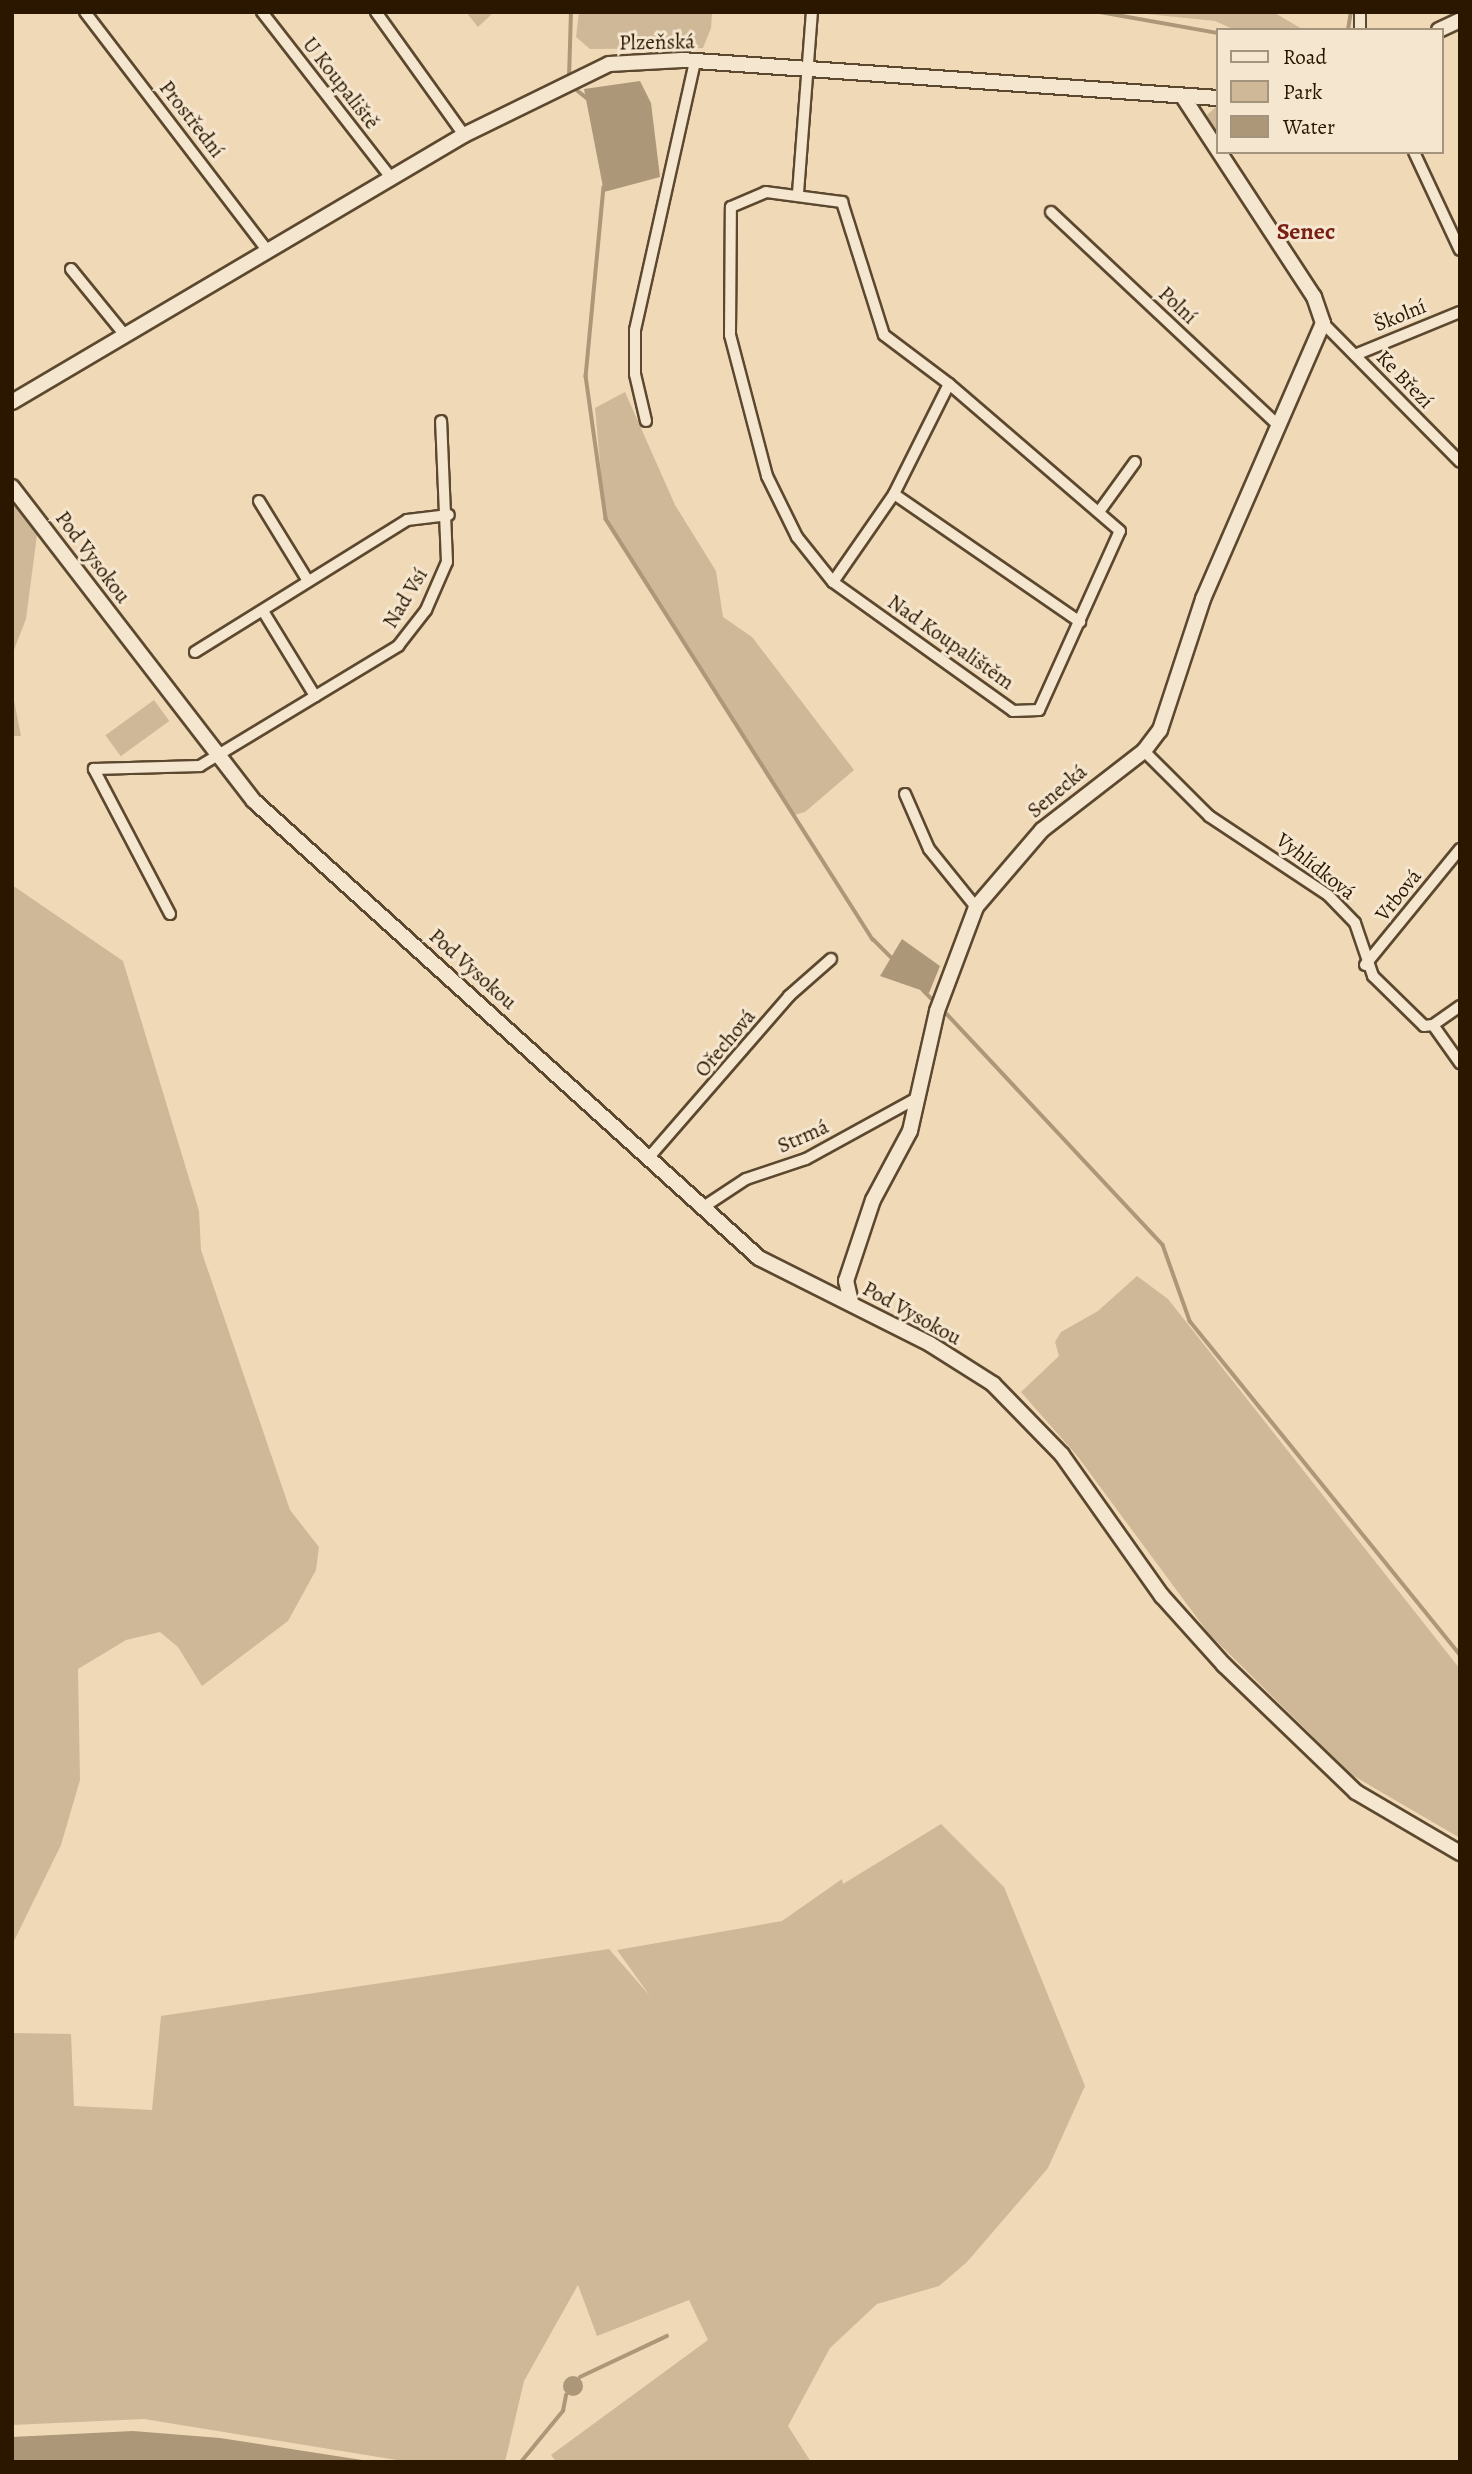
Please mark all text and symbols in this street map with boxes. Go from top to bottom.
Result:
legend [1216,28,1444,154]
street label: Plzeňská [619,29,695,55]
street label: U Koupaliště [297,32,385,134]
text: Road [1283,43,1327,71]
street label: Prostřední [154,75,230,163]
text: Park [1283,78,1322,106]
text: Water [1283,113,1335,141]
district label: Senec [1277,218,1335,246]
street label: Polní [1153,281,1203,329]
street label: Školní [1370,293,1430,337]
street label: Ke Březí [1371,345,1439,413]
street label: Pod Vysokou [50,506,136,608]
street label: Nad Vsí [377,563,433,633]
street label: Nad Koupalištěm [883,589,1019,695]
street label: Senecká [1022,759,1092,823]
street label: Vyhlídková [1271,827,1361,905]
street label: Vrbová [1369,864,1427,926]
street label: Pod Vysokou [424,923,522,1015]
street label: Ořechová [689,1004,761,1082]
street label: Strmá [774,1114,832,1158]
street label: Pod Vysokou [858,1276,966,1350]

